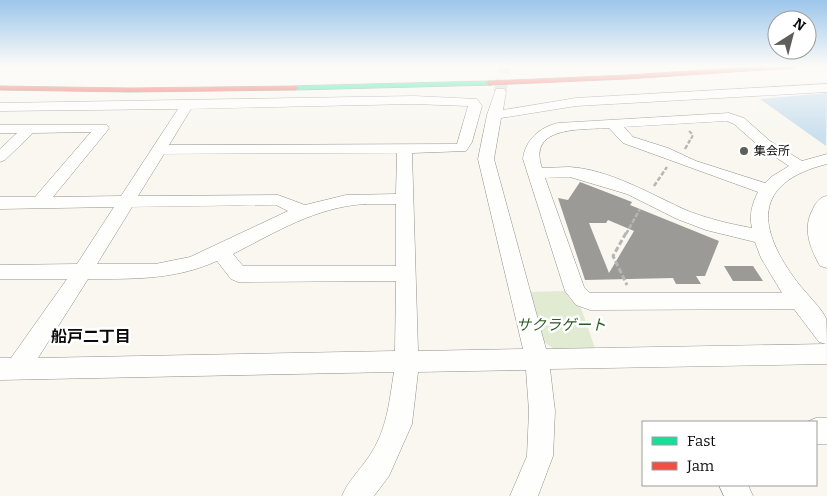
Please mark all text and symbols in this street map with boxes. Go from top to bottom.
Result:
north arrow [767,10,817,60]
text: N [790,15,809,35]
place label: 集会所 [754,144,790,158]
marker: 集会所 [738,145,750,157]
park label: サクラゲート [516,316,606,334]
district label: 船戸二丁目 [51,327,131,346]
legend [642,421,817,486]
text: Fast [687,432,716,450]
text: Jam [686,457,715,475]

